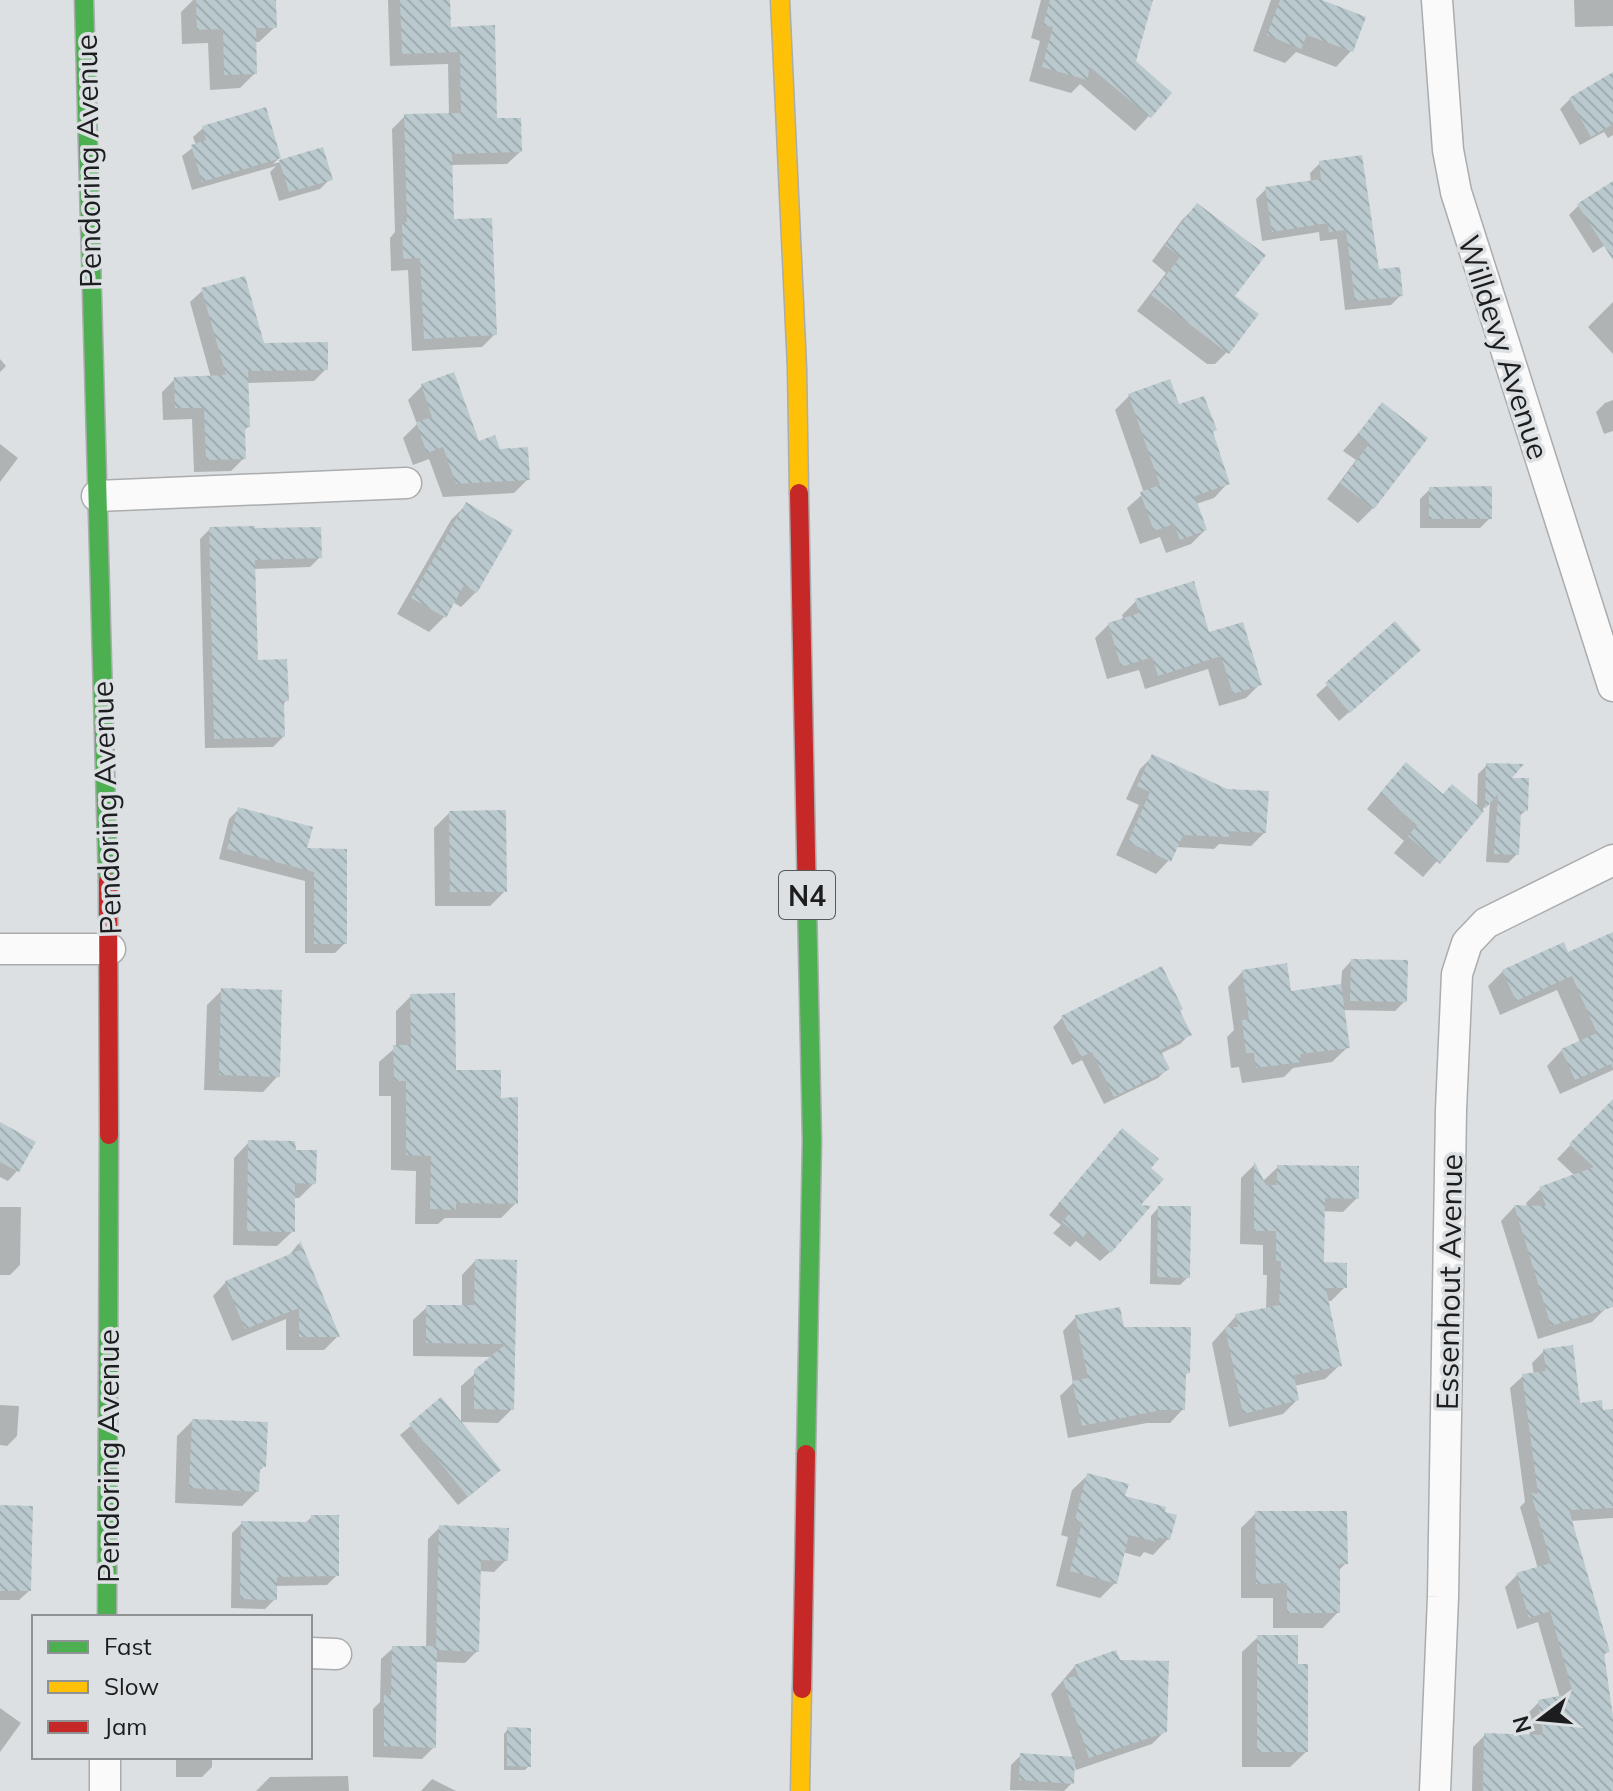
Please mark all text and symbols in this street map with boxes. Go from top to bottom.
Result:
street label: Pendoring Avenue [67,34,109,288]
street label: Willdevy Avenue [1450,230,1558,464]
street label: Pendoring Avenue [83,680,129,936]
road number: N4 [779,871,835,919]
street label: Essenhout Avenue [1428,1154,1470,1410]
street label: Pendoring Avenue [89,1329,127,1583]
legend [32,1615,312,1759]
text: Fast [104,1631,152,1661]
text: Slow [104,1671,159,1701]
north arrow [1501,1679,1581,1759]
text: Jam [104,1711,147,1741]
text: N [1506,1713,1538,1736]

